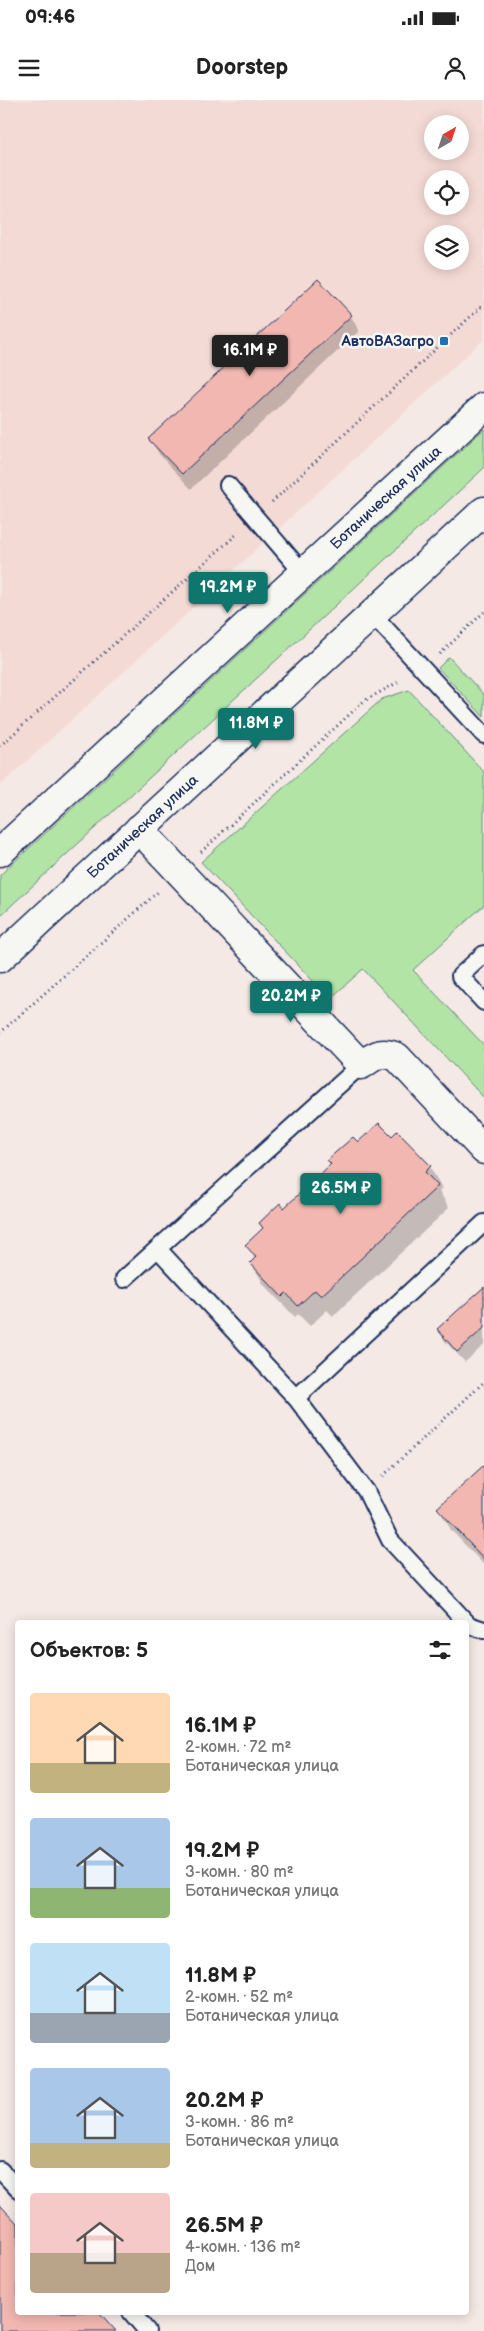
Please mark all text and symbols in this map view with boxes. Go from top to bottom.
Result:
text: 09:46 [25,6,75,29]
icon: menu [15,54,43,82]
text: Doorstep [196,54,288,81]
icon: person [441,54,469,82]
north arrow [424,115,469,160]
map controls [424,115,469,270]
button: locate [424,170,469,215]
button: layers [424,225,469,270]
place label: АвтоВАЗагро [340,332,434,351]
pin: 16.1M ₽ [204,334,296,377]
marker: АвтоВАЗагро [438,335,450,347]
text: 16.1M ₽ [223,341,277,360]
street label: Ботаническая улица [326,442,446,554]
pin: 19.2M ₽ [182,572,274,614]
text: 19.2M ₽ [200,578,256,597]
pin: 11.8M ₽ [210,708,302,750]
text: 11.8M ₽ [229,714,283,733]
street label: Ботаническая улица [83,771,202,883]
pin: 20.2M ₽ [245,980,337,1023]
text: 20.2M ₽ [261,987,321,1006]
pin: 26.5M ₽ [295,1172,387,1215]
text: 26.5M ₽ [311,1179,371,1198]
icon: filters [426,1636,454,1664]
text: Объектов: 5 [30,1638,148,1663]
icon: home [70,1713,130,1773]
text: 16.1M ₽ [185,1713,256,1738]
text: 2-комн. · 72 m² [185,1738,291,1757]
text: Ботаническая улица [185,1757,339,1776]
icon: home [70,1838,130,1898]
text: 19.2M ₽ [185,1838,259,1863]
text: 3-комн. · 80 m² [185,1863,294,1882]
text: Ботаническая улица [185,1882,339,1901]
icon: home [70,1963,130,2023]
text: 11.8M ₽ [185,1963,256,1988]
text: 2-комн. · 52 m² [185,1988,293,2007]
text: Ботаническая улица [185,2007,339,2026]
icon: home [70,2088,130,2148]
text: 20.2M ₽ [185,2088,263,2113]
text: 3-комн. · 86 m² [185,2113,294,2132]
text: Ботаническая улица [185,2132,339,2151]
icon: home [70,2213,130,2273]
text: 26.5M ₽ [185,2213,263,2238]
text: 4-комн. · 136 m² [185,2238,301,2257]
text: Дом [185,2257,215,2276]

